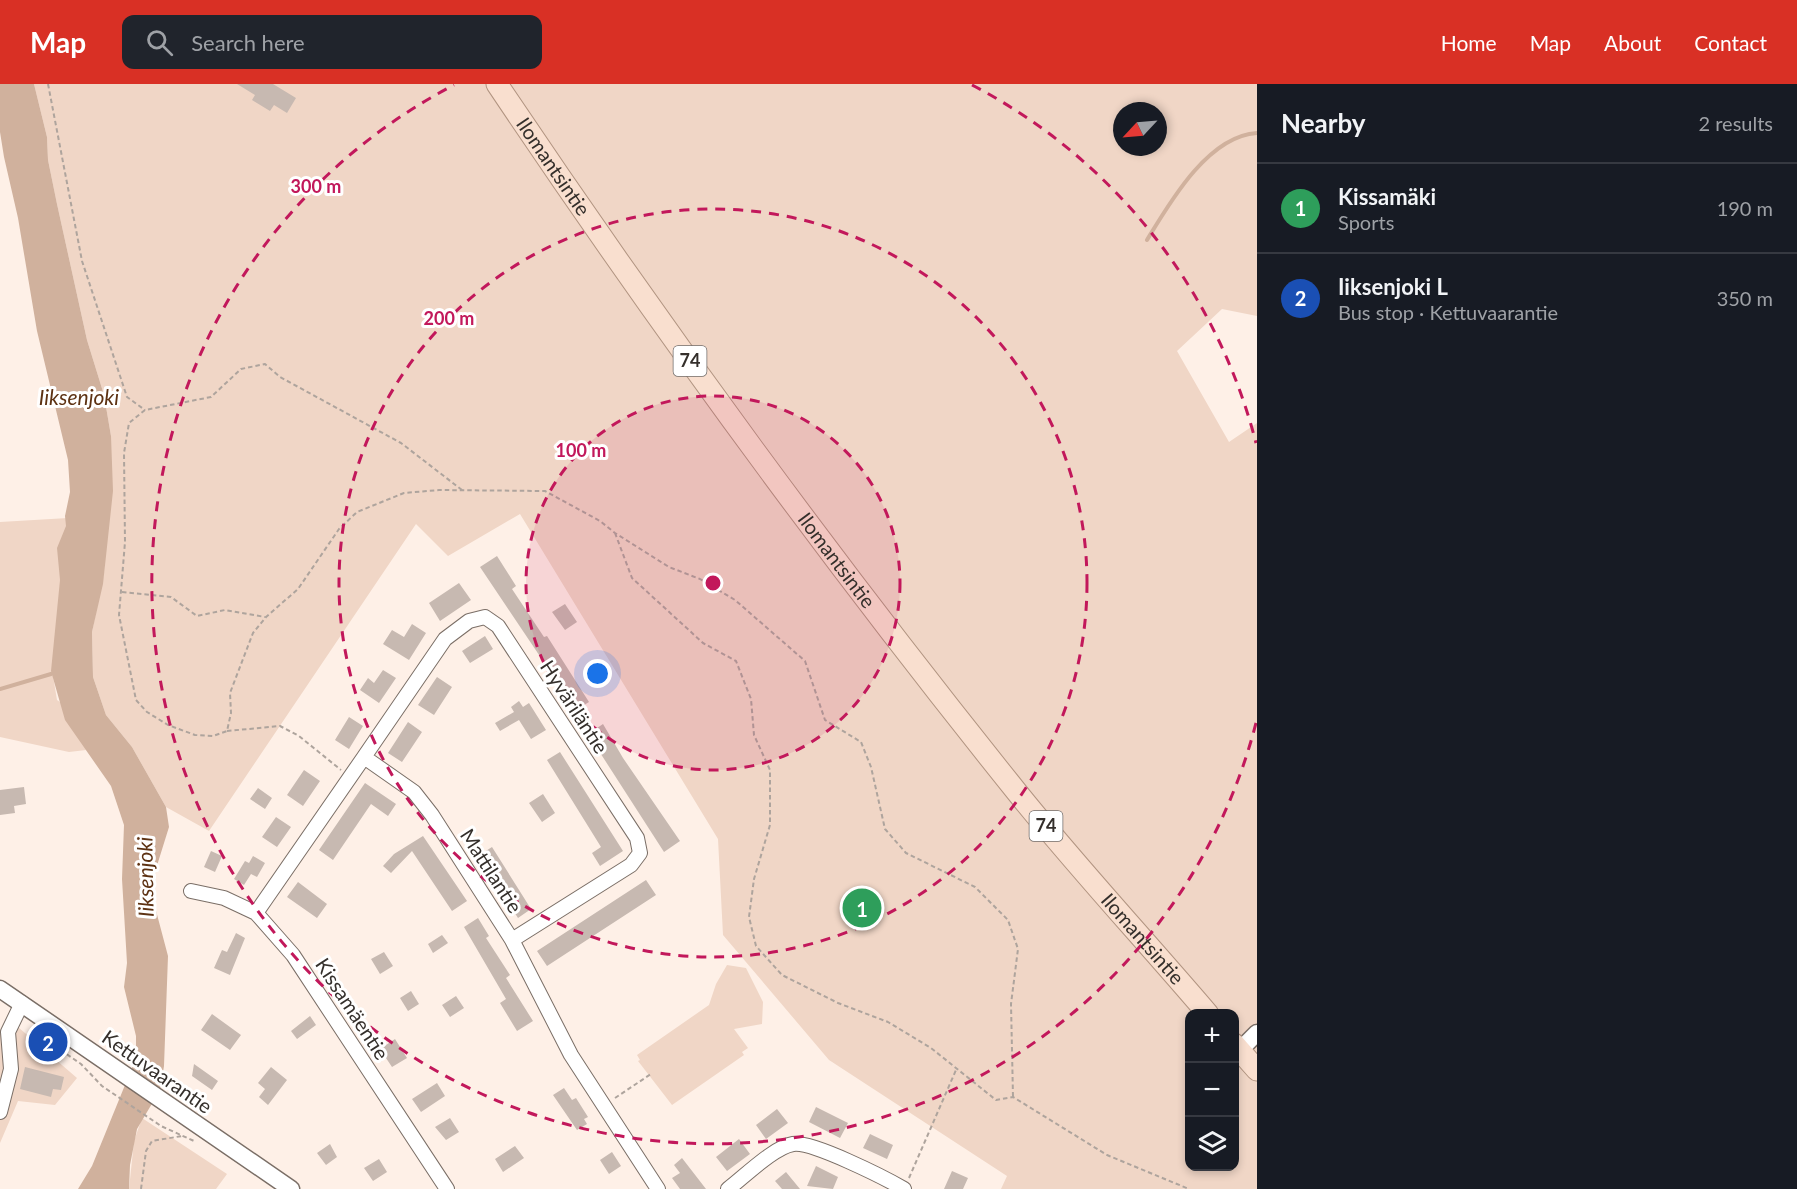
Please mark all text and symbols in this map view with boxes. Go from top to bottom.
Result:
search box [122,15,542,69]
text: Map [30,25,86,59]
icon: search [143,26,176,59]
text: Search here [191,29,305,56]
text: Home [1441,30,1497,55]
text: Map [1530,30,1571,55]
text: About [1604,30,1661,55]
text: Contact [1694,30,1767,55]
north arrow [1113,102,1167,156]
text: Nearby [1281,107,1366,139]
text: 2 results [1698,111,1773,135]
street label: Ilomantsintie [512,113,596,220]
text: 300 m [291,175,341,197]
text: Kissamäki [1338,183,1436,210]
text: 1 [1295,196,1306,220]
text: 190 m [1717,196,1773,220]
text: Sports [1338,210,1394,234]
text: Iiksenjoki L [1338,273,1448,300]
text: 2 [1295,286,1306,310]
text: 350 m [1717,286,1773,310]
text: Bus stop · Kettuvaarantie [1338,300,1558,324]
text: 200 m [424,307,474,329]
road number: 74 [674,346,706,376]
water label: Iiksenjoki [39,384,119,409]
text: 100 m [556,439,606,461]
street label: Ilomantsintie [793,507,881,612]
centre of rings [703,573,723,593]
street label: Hyväriläntie [536,655,614,757]
your location [583,659,612,688]
road number: 74 [1030,811,1062,841]
street label: Mattilantie [456,824,528,917]
water label: Iiksenjoki [131,836,158,917]
pin: 1 [842,886,882,930]
street label: Ilomantsintie [1097,888,1190,989]
street label: Kissamäentie [311,953,395,1064]
map controls [1185,1009,1239,1171]
button: + [1185,1009,1239,1063]
pin: 2 [28,1020,68,1064]
street label: Kettuvaarantie [98,1024,217,1118]
button: − [1185,1063,1239,1117]
button: layers [1185,1117,1239,1171]

